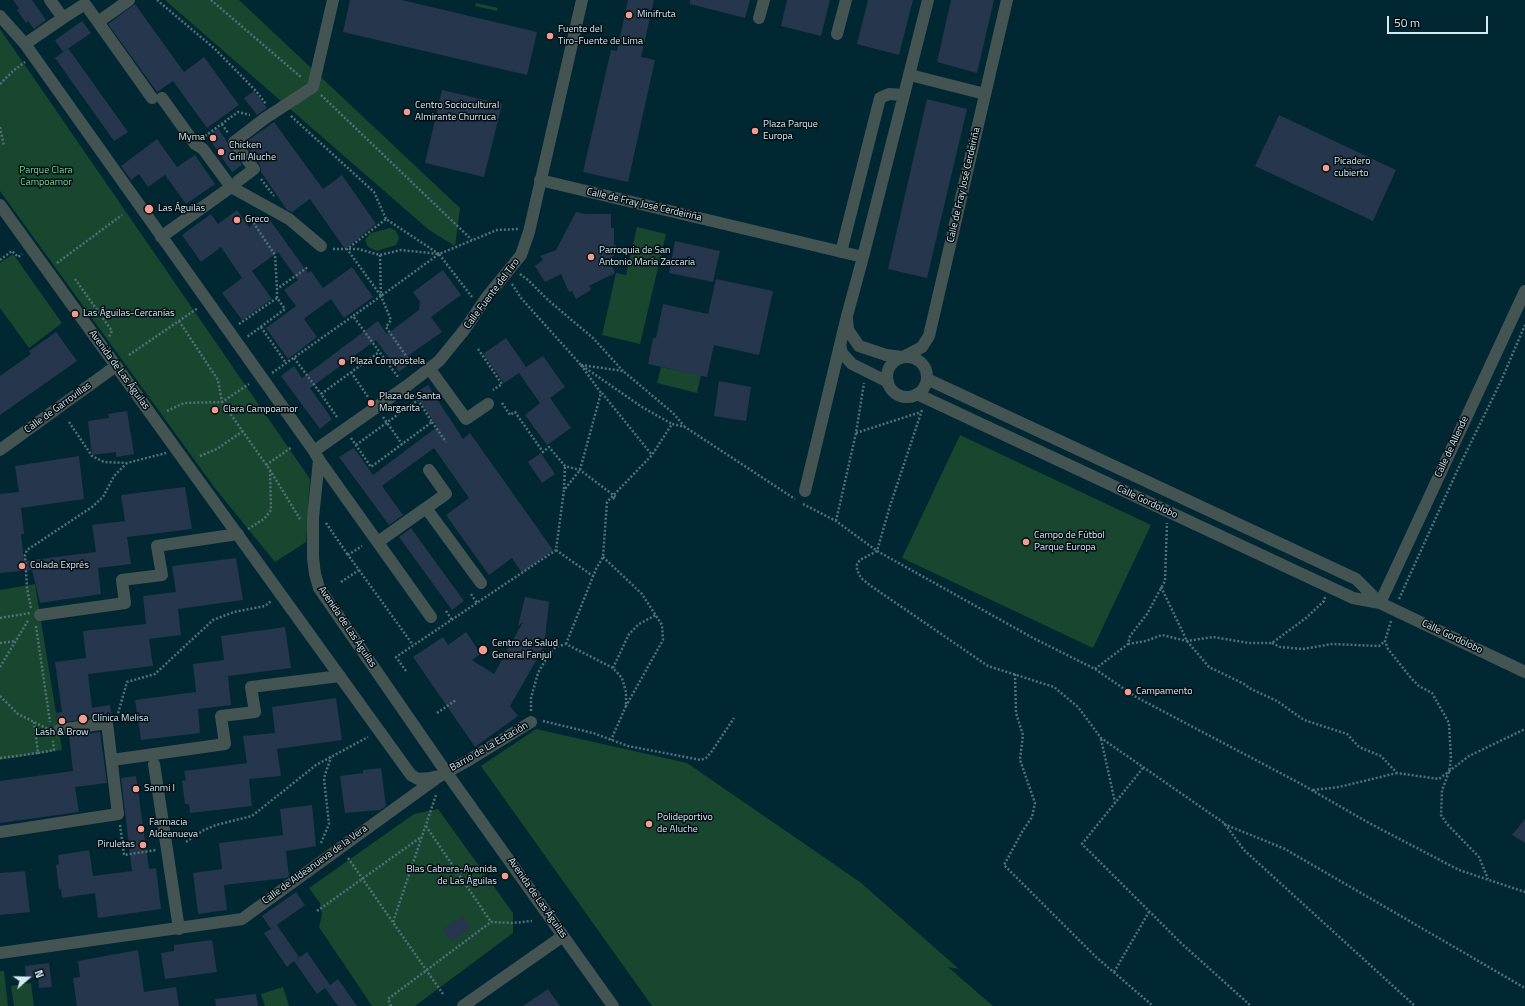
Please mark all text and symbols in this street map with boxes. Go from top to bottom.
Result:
scale bar [1389,8,1490,34]
place label: Minifruta [637,9,676,21]
marker: Minifruta [624,10,634,20]
text: 50 m [1394,13,1420,32]
place label: Fuente del Tiro-Fuente de Lima [558,24,643,48]
marker: Fuente del Tiro-Fuente de Lima [545,31,555,41]
place label: Centro Sociocultural Almirante Churruca [415,100,499,124]
marker: Centro Sociocultural Almirante Churruca [402,107,412,117]
place label: Plaza Parque Europa [763,119,818,142]
marker: Plaza Parque Europa [750,126,760,136]
street label: Calle de Fray José Cerdeiriña [945,126,983,244]
place label: Myma [178,132,205,144]
marker: Myma [208,133,218,143]
place label: Chicken Grill Aluche [229,140,276,164]
marker: Chicken Grill Aluche [216,147,226,157]
place label: Picadero cubierto [1334,156,1370,180]
marker: Picadero cubierto [1321,163,1331,173]
park label: Parque Clara Campoamor [19,165,73,188]
street label: Calle de Fray José Cerdeiriña [585,186,703,224]
marker: Las Águilas [143,203,155,215]
place label: Las Águilas [158,203,205,215]
place label: Greco [245,214,269,226]
marker: Greco [232,215,242,225]
place label: Parroquia de San Antonio María Zaccaria [599,245,695,268]
marker: Parroquia de San Antonio María Zaccaria [586,252,596,262]
street label: Calle Fuente del Tiro [462,257,522,331]
place label: Las Águilas-Cercanías [83,308,175,320]
marker: Las Águilas-Cercanías [70,309,80,319]
street label: Avenida de Las Águilas [86,328,152,412]
place label: Plaza Compostela [350,356,425,368]
marker: Plaza Compostela [337,357,347,367]
street label: Calle de Garrovillas [22,380,94,436]
place label: Plaza de Santa Margarita [379,391,441,414]
marker: Plaza de Santa Margarita [366,398,376,408]
place label: Clara Campoamor [223,404,298,416]
marker: Clara Campoamor [210,405,220,415]
street label: Calle de Allende [1433,414,1471,480]
street label: Calle Gordolobo [1115,483,1179,521]
place label: Campo de Fútbol Parque Europa [1034,530,1105,554]
marker: Campo de Fútbol Parque Europa [1021,537,1031,547]
place label: Colada Exprés [30,560,89,572]
marker: Colada Exprés [17,561,27,571]
street label: Avenida de Las Águilas [315,584,379,670]
street label: Calle Gordolobo [1420,618,1484,656]
place label: Centro de Salud General Fanjul [492,638,558,662]
marker: Centro de Salud General Fanjul [477,644,489,656]
place label: Campamento [1136,686,1193,698]
marker: Campamento [1123,687,1133,697]
marker: Clínica Melisa [77,713,89,725]
place label: Clínica Melisa [92,713,149,725]
marker: Lash & Brow [57,716,67,726]
street label: Barrio de La Estación [448,720,530,774]
place label: Lash & Brow [35,727,89,739]
place label: Sanmi I [144,783,175,795]
marker: Sanmi I [131,784,141,794]
place label: Polideportivo de Aluche [657,812,713,836]
place label: Farmacia Aldeanueva [149,817,198,840]
marker: Polideportivo de Aluche [644,819,654,829]
street label: Calle de Aldeanueva de la Vera [260,823,370,907]
marker: Farmacia Aldeanueva [136,824,146,834]
place label: Piruletas [98,839,135,851]
marker: Piruletas [138,840,148,850]
street label: Avenida de Las Águilas [505,856,569,940]
place label: Blas Cabrera-Avenida de Las Águilas [406,864,497,888]
marker: Blas Cabrera-Avenida de Las Águilas [500,871,510,881]
north arrow [8,958,48,998]
text: N [30,968,48,980]

